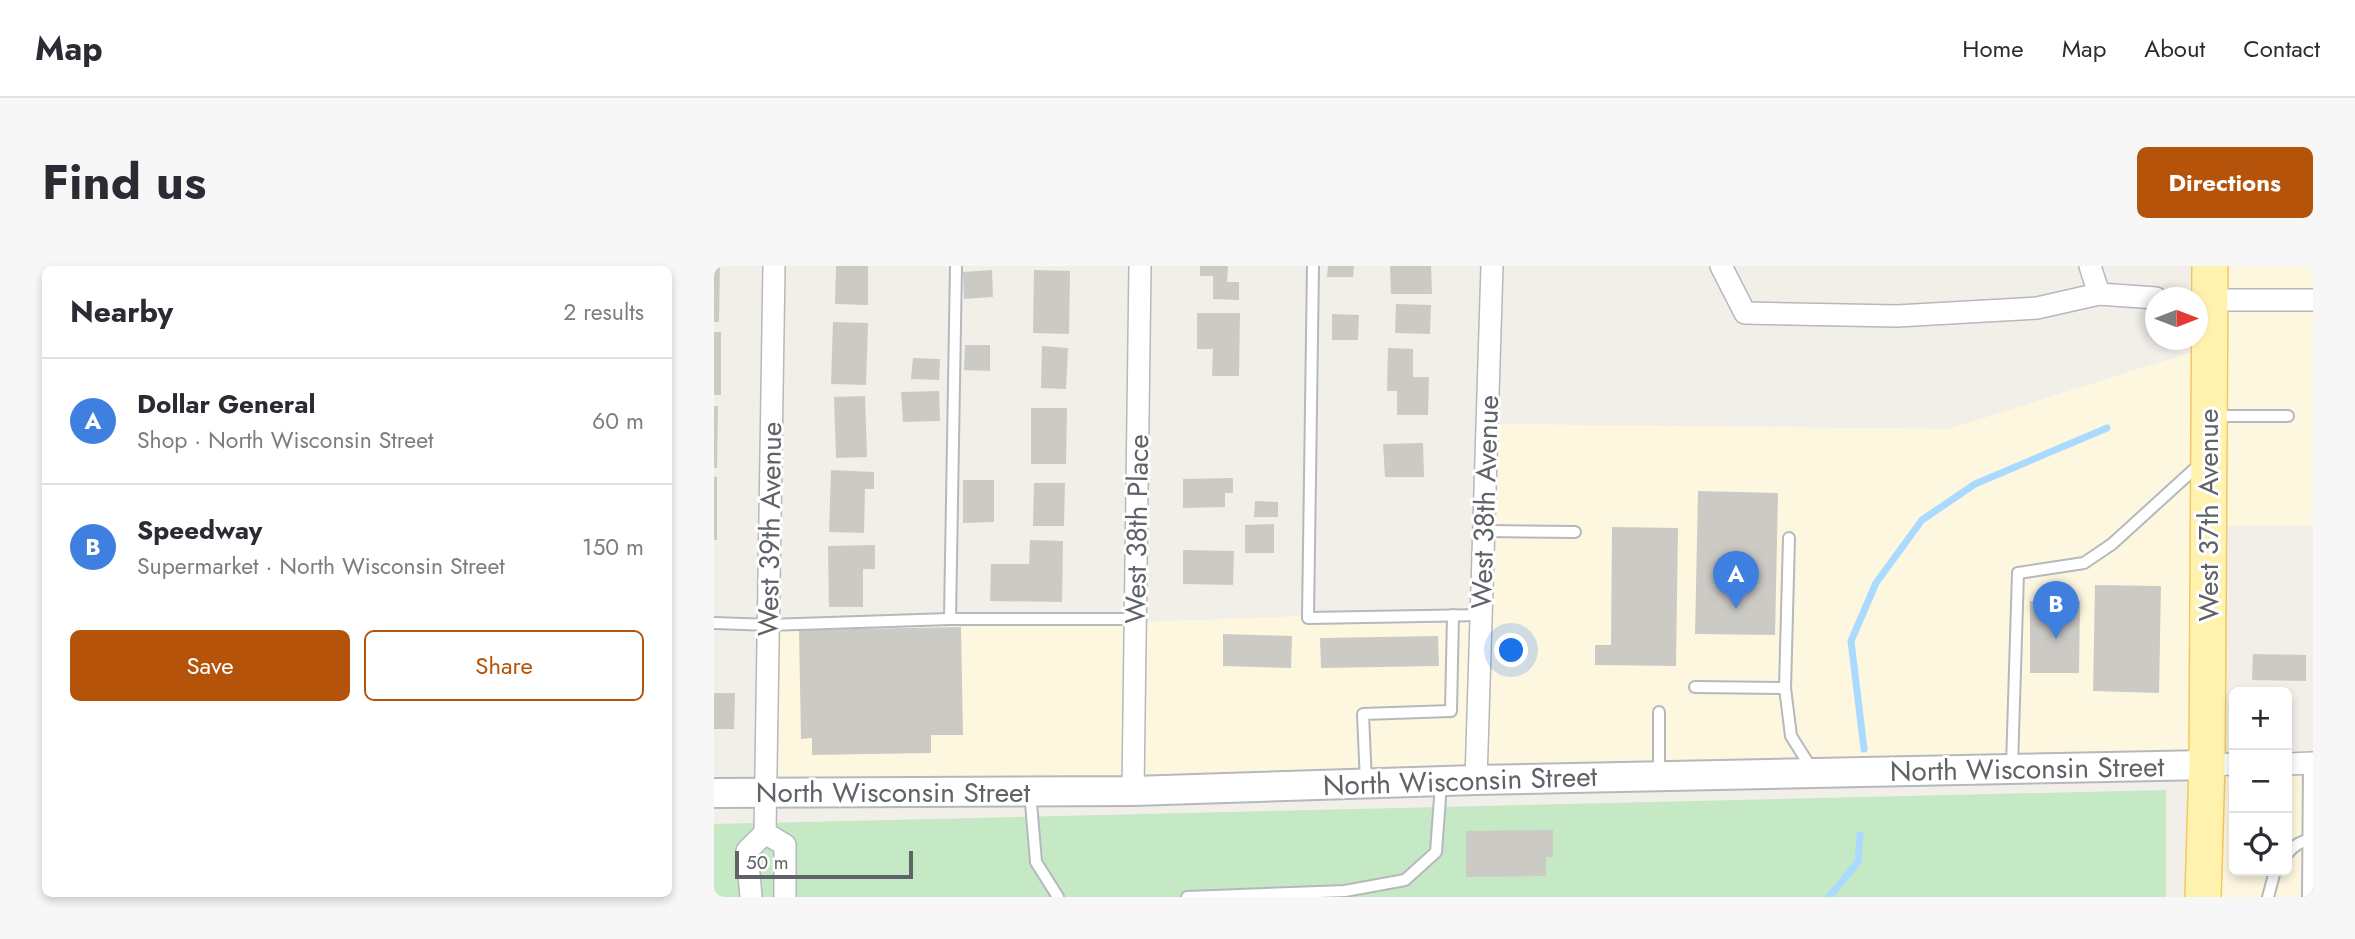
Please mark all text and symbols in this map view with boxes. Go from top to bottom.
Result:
text: Map [35,25,103,72]
text: Home [1962,31,2024,66]
text: Map [2062,31,2106,66]
text: About [2144,31,2205,66]
text: Contact [2243,31,2320,66]
text: Find us [42,147,206,217]
button: Directions [2137,147,2313,218]
north arrow [2145,287,2208,350]
text: Nearby [70,290,173,333]
text: 2 results [563,295,644,329]
text: Dollar General [137,385,316,423]
street label: West 38th Avenue [1461,394,1509,610]
text: A [85,404,101,438]
text: 60 m [592,404,644,438]
street label: West 37th Avenue [2188,409,2229,621]
street label: West 39th Avenue [748,421,792,637]
text: Shop · North Wisconsin Street [137,423,434,457]
street label: West 38th Place [1115,434,1159,624]
text: Speedway [137,511,262,549]
text: B [85,530,101,564]
text: 150 m [582,530,644,564]
text: Supermarket · North Wisconsin Street [137,549,505,583]
pin: A [1713,551,1759,609]
pin: B [2033,581,2079,639]
button: Save [70,630,350,701]
button: Share [364,630,644,701]
your location [1494,633,1528,667]
map controls [2229,687,2292,876]
button: + [2229,687,2292,750]
street label: North Wisconsin Street [1889,746,2165,792]
button: − [2229,750,2292,813]
street label: North Wisconsin Street [1322,756,1598,806]
street label: North Wisconsin Street [756,772,1031,813]
button: locate [2229,813,2292,876]
scale bar [735,848,914,880]
text: 50 m [746,849,789,876]

